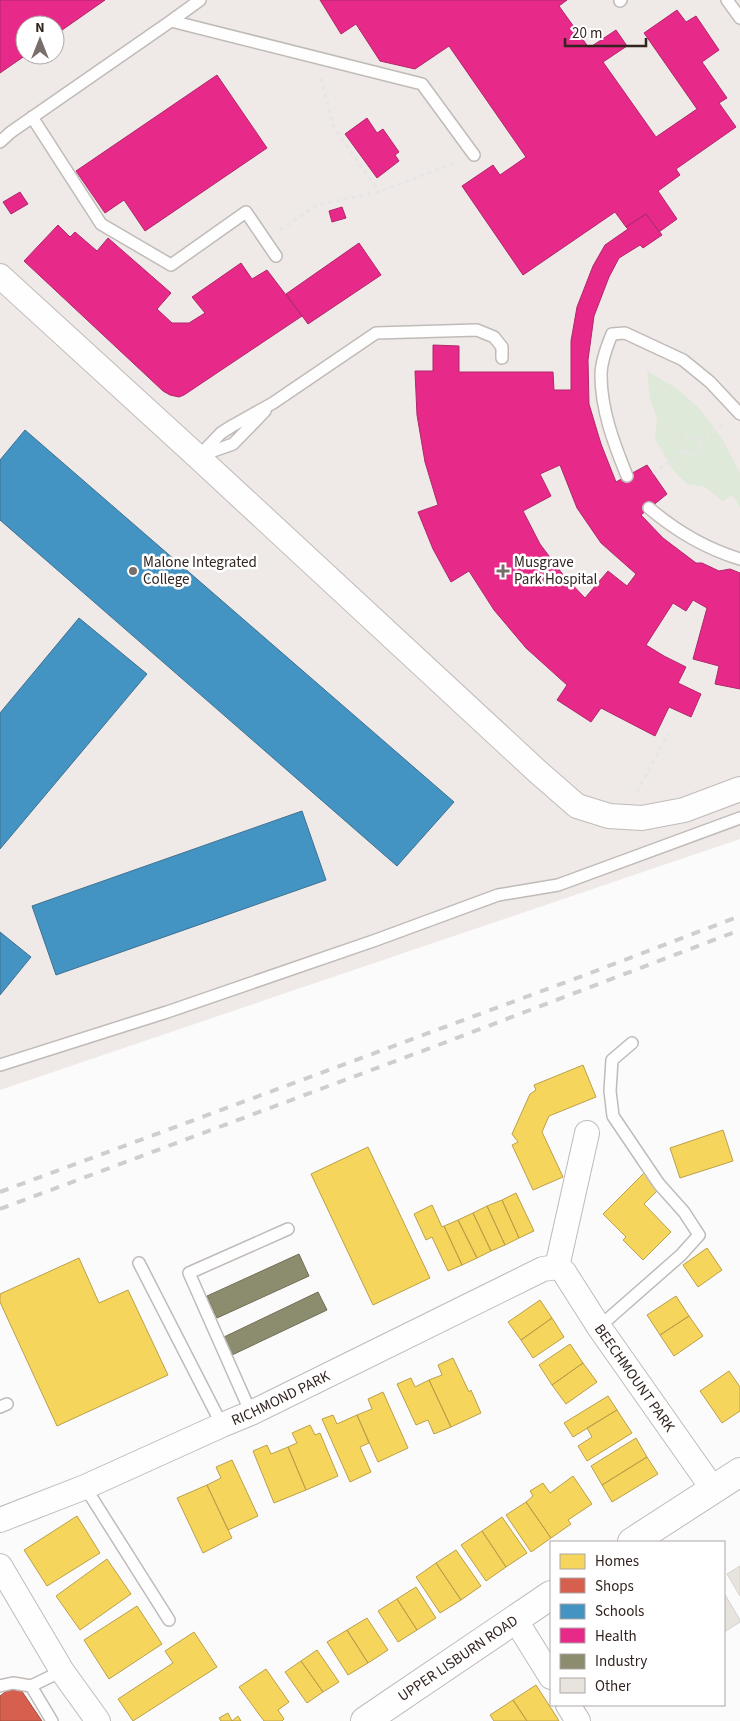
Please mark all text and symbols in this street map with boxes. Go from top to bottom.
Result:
north arrow [15,15,65,65]
scale bar [565,15,646,47]
text: N [35,18,45,38]
text: 20 m [572,23,602,44]
place label: Malone Integrated College [143,552,257,590]
place label: Musgrave Park Hospital [514,552,598,590]
marker: Musgrave Park Hospital [496,564,510,578]
marker: Malone Integrated College [127,565,139,577]
street label: BEECHMOUNT PARK [590,1320,680,1436]
street label: RICHMOND PARK [228,1365,334,1430]
legend [550,1541,725,1706]
text: Homes [595,1551,639,1572]
text: Shops [595,1576,634,1597]
text: Schools [595,1601,644,1622]
street label: UPPER LISBURN ROAD [393,1610,522,1706]
text: Health [595,1626,637,1647]
text: Industry [595,1651,647,1672]
text: Other [595,1676,632,1697]

